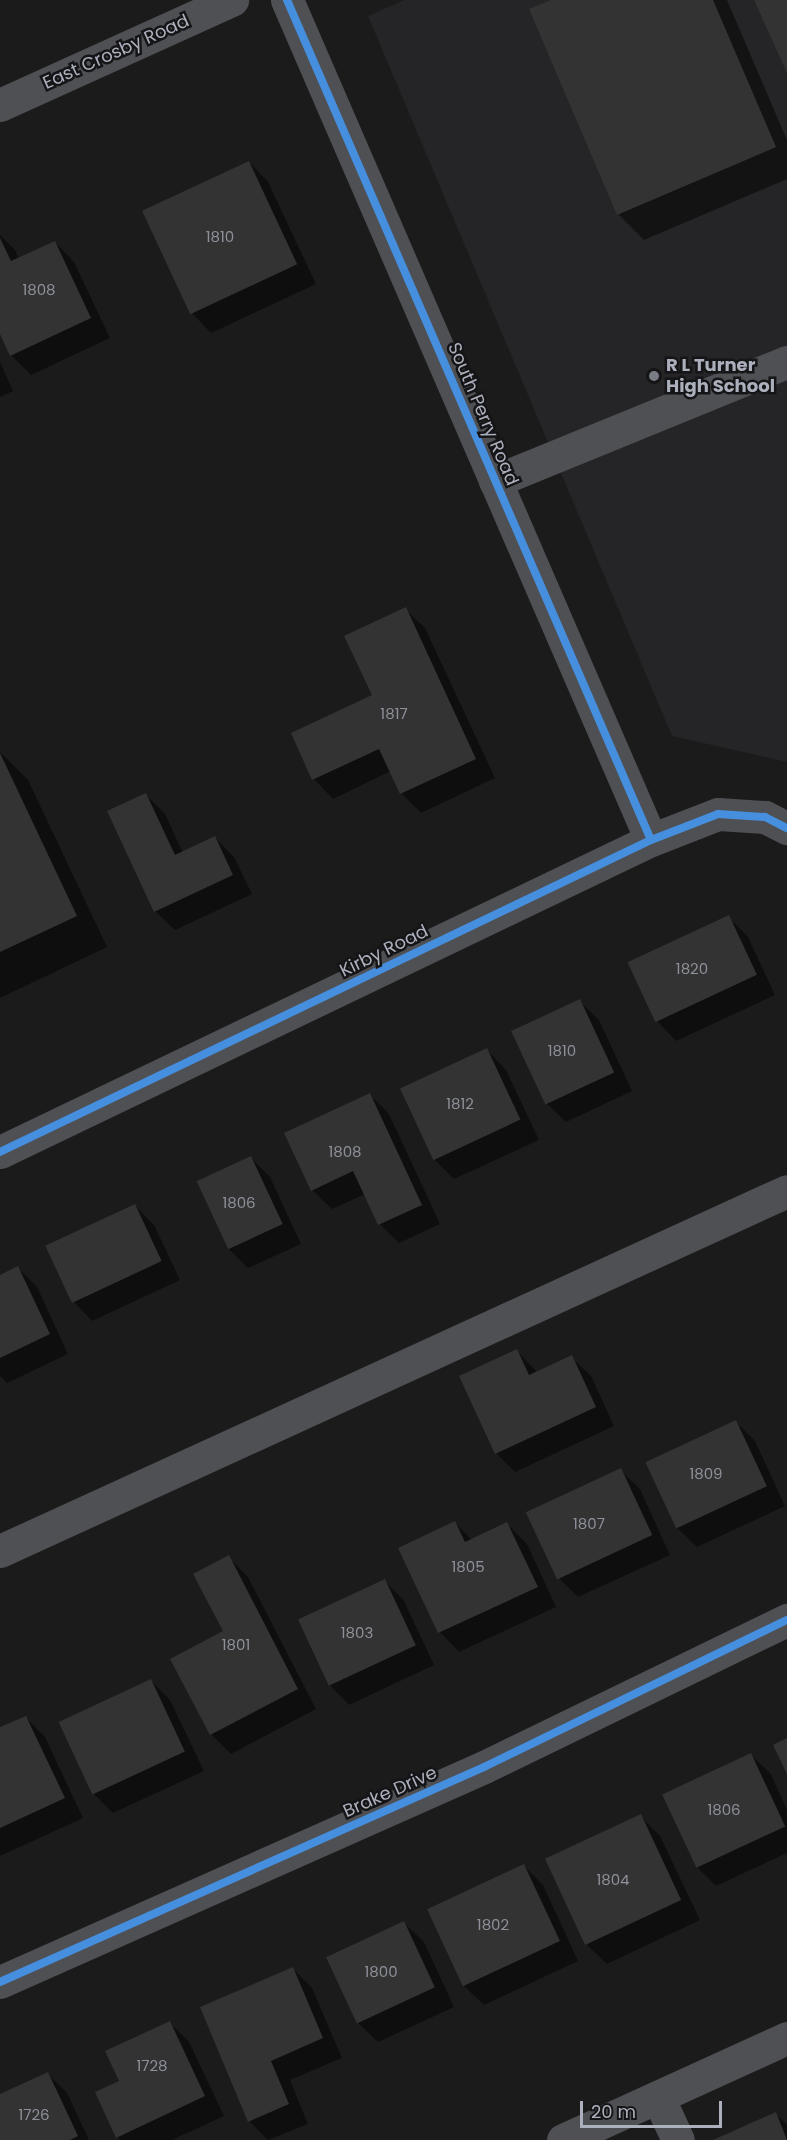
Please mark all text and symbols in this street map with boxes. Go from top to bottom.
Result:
street label: East Crosby Road [40,10,192,94]
house number: 1810 [206,228,234,246]
house number: 1808 [22,281,56,299]
street label: South Perry Road [443,339,523,489]
place label: R L Turner High School [666,355,775,398]
marker: R L Turner High School [647,369,661,383]
house number: 1817 [380,705,408,723]
street label: Kirby Road [336,920,432,982]
house number: 1820 [676,960,708,978]
house number: 1810 [548,1042,576,1060]
house number: 1812 [446,1095,474,1113]
house number: 1808 [328,1143,362,1161]
house number: 1806 [222,1194,256,1212]
house number: 1809 [689,1465,723,1483]
house number: 1807 [573,1515,605,1533]
house number: 1805 [451,1558,485,1576]
house number: 1803 [341,1624,373,1642]
house number: 1801 [222,1636,250,1654]
street label: Brake Drive [340,1762,440,1822]
house number: 1806 [707,1801,741,1819]
house number: 1804 [596,1871,630,1889]
house number: 1802 [477,1916,509,1934]
house number: 1800 [364,1963,398,1981]
house number: 1728 [136,2057,168,2075]
scale bar [583,2089,726,2127]
text: 20 m [591,2099,636,2124]
house number: 1726 [18,2106,50,2124]

